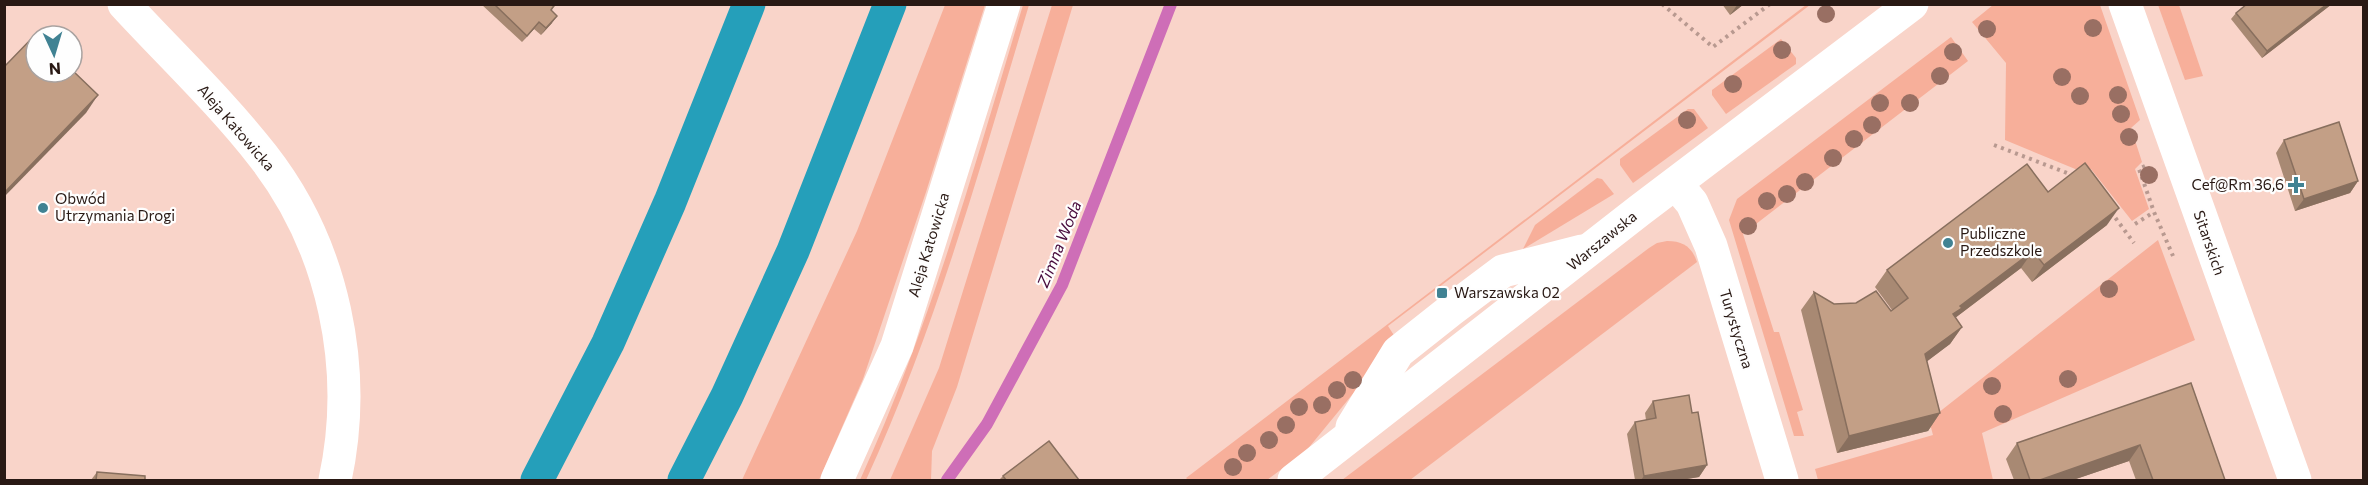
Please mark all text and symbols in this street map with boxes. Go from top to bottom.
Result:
north arrow [24,24,84,84]
text: N [48,60,62,79]
street label: Aleja Katowicka [194,80,279,174]
place label: Cef@Rm 36,6 [2191,175,2284,193]
marker: Cef@Rm 36,6 [2289,178,2303,192]
place label: Obwód Utrzymania Drogi [55,189,175,224]
street label: Aleja Katowicka [904,190,953,299]
water label: Zimna Woda [1032,198,1085,291]
marker: Obwód Utrzymania Drogi [36,201,50,215]
street label: Warszawska [1563,207,1640,274]
street label: Sitarskich [2190,208,2229,277]
place label: Publiczne Przedszkole [1960,224,2042,259]
marker: Publiczne Przedszkole [1941,236,1955,250]
place label: Warszawska 02 [1454,283,1560,301]
marker: Warszawska 02 [1435,286,1449,300]
street label: Turystyczna [1716,287,1758,371]

